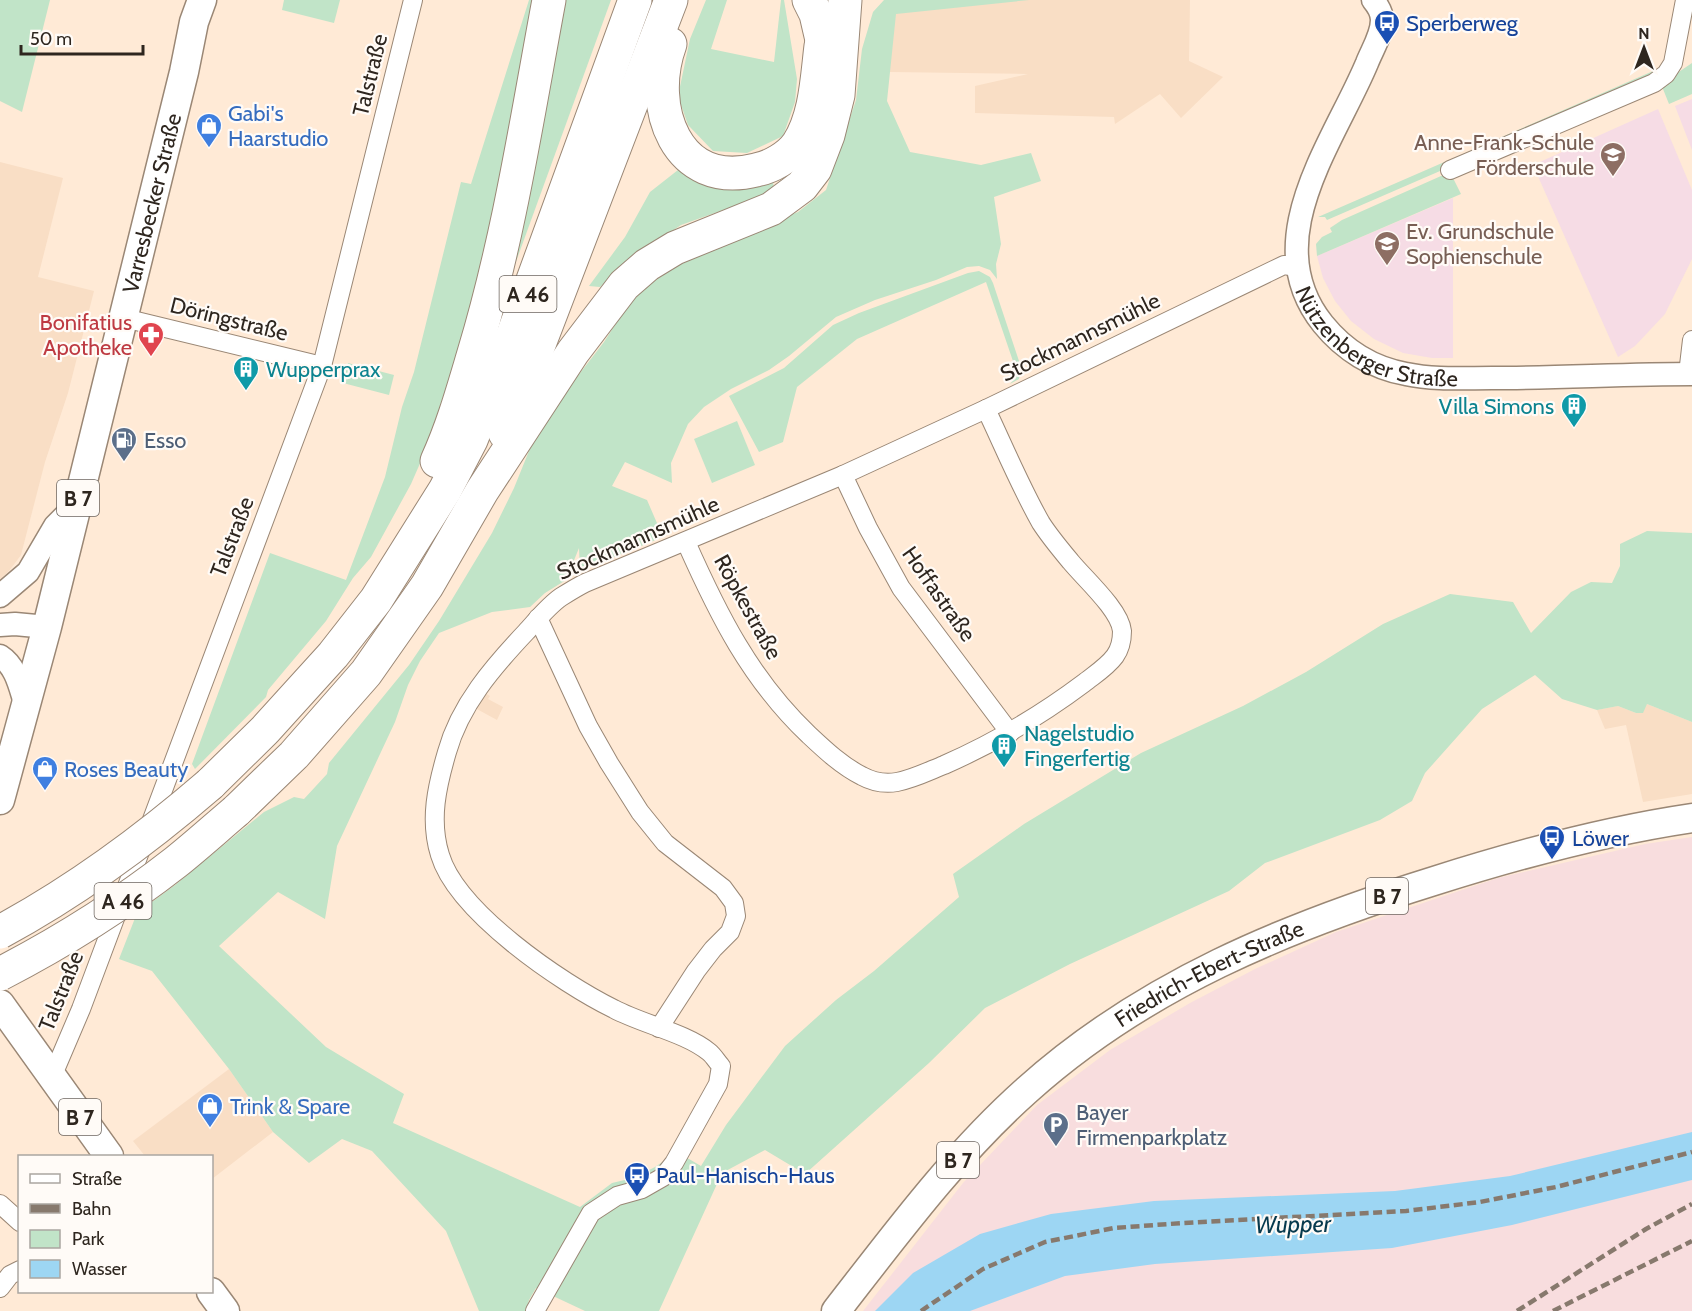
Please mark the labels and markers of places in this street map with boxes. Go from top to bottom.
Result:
bus stop icon: Sperberweg [1372,8,1402,46]
place label: Sperberweg [1406,10,1519,37]
place label: Gabi's Haarstudio [228,100,328,152]
shop icon: Gabi's Haarstudio [194,111,224,149]
place label: Anne-Frank-Schule Förderschule [1414,129,1594,181]
school or university icon: Anne-Frank-Schule Förderschule [1598,140,1628,178]
place label: Ev. Grundschule Sophienschule [1406,218,1554,270]
school or university icon: Ev. Grundschule Sophienschule [1372,229,1402,267]
place label: Bonifatius Apotheke [40,309,132,361]
pharmacy icon: Bonifatius Apotheke [136,320,166,358]
building icon: Wupperprax [231,354,261,392]
place label: Wupperprax [266,356,381,383]
building icon: Villa Simons [1559,391,1589,429]
place label: Villa Simons [1439,393,1554,420]
fuel station icon: Esso [109,425,139,463]
place label: Esso [144,427,186,454]
place label: Nagelstudio Fingerfertig [1024,720,1134,772]
building icon: Nagelstudio Fingerfertig [989,731,1019,769]
shop icon: Roses Beauty [30,754,60,792]
place label: Roses Beauty [64,756,188,783]
bus stop icon: Löwer [1537,823,1567,861]
place label: Löwer [1572,825,1629,852]
shop icon: Trink & Spare [195,1091,225,1129]
place label: Trink & Spare [230,1093,350,1120]
place label: Bayer Firmenparkplatz [1076,1099,1227,1151]
parking icon: Bayer Firmenparkplatz [1041,1110,1071,1148]
bus stop icon: Paul-Hanisch-Haus [622,1160,652,1198]
place label: Paul-Hanisch-Haus [656,1162,835,1189]

